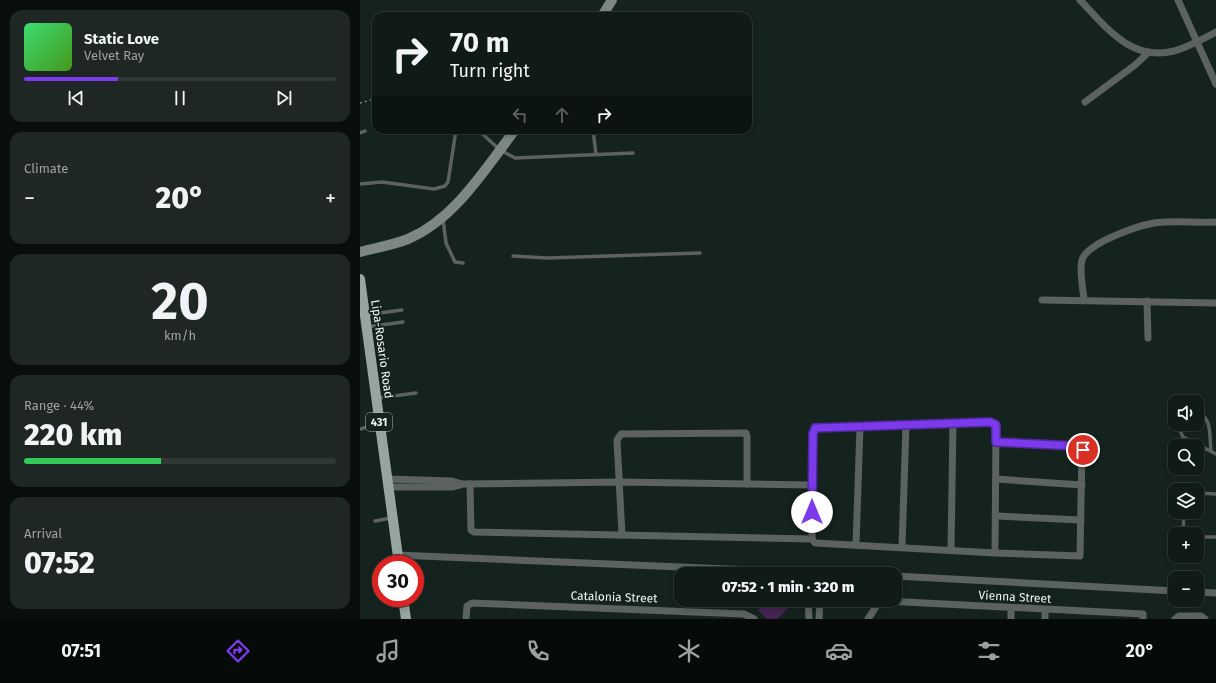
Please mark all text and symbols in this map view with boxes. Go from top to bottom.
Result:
text: 70 m [450,26,509,59]
icon: right [384,28,436,80]
text: Static Love [84,30,159,48]
text: Velvet Ray [84,48,144,63]
text: Turn right [450,60,530,82]
icon: previous [65,87,87,109]
icon: pause [169,87,191,109]
icon: next [273,87,295,109]
icon: left [509,104,531,126]
icon: ahead [551,104,573,126]
icon: right [593,104,615,126]
text: Climate [24,161,68,176]
text: 20° [155,180,205,216]
text: − [24,185,35,212]
text: + [325,185,336,212]
text: 20 [151,270,209,333]
street label: Lipa-Rosario Road [368,299,396,399]
text: km/h [164,328,196,343]
map controls [1168,395,1204,607]
button: sound [1168,395,1204,431]
text: Range · 44% [24,398,94,413]
road number: 431 [366,413,392,431]
text: 220 km [24,417,122,453]
pin [1066,433,1100,467]
icon: arrive [1072,439,1094,461]
button: search [1168,439,1204,475]
button: layers [1168,483,1204,519]
position arrow [791,491,833,533]
text: Arrival [24,526,62,541]
button: + [1168,527,1204,563]
text: 07:52 [24,545,95,581]
speed limit sign: 30 [372,555,424,607]
button: − [1168,571,1204,607]
text: 07:52 · 1 min · 320 m [722,578,854,596]
street label: Catalonia Street [570,588,658,606]
street label: Vienna Street [978,588,1052,606]
icon: directions [224,637,252,665]
icon: music [374,637,402,665]
icon: phone [524,637,552,665]
icon: climate [675,637,703,665]
icon: car [825,637,853,665]
icon: filters [975,637,1003,665]
text: 07:51 [61,640,101,662]
text: 20° [1126,640,1155,662]

